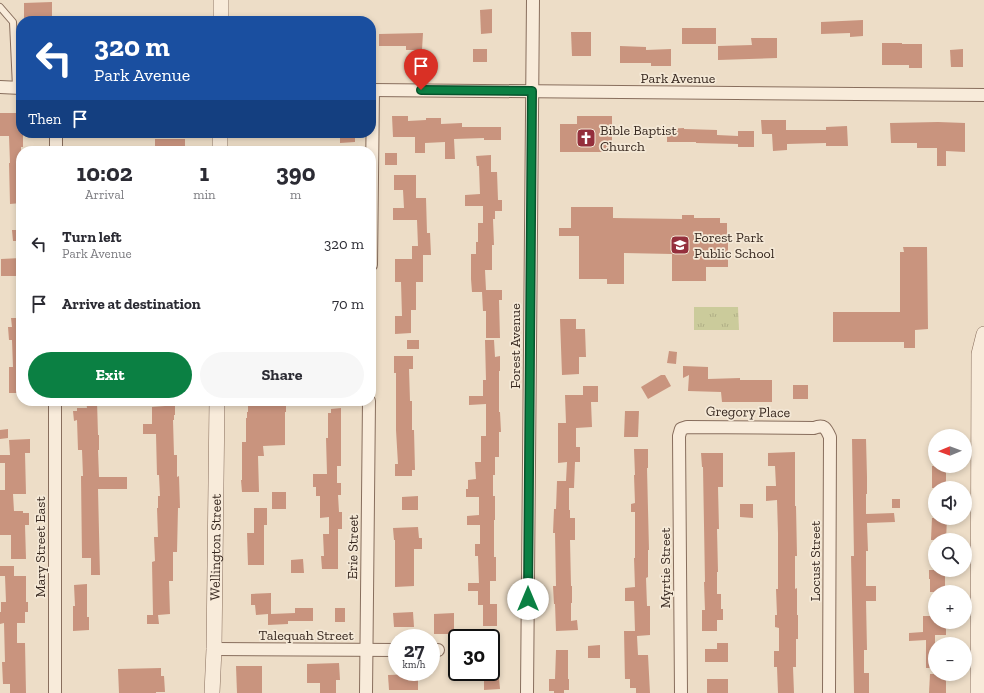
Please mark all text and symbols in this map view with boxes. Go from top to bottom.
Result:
text: 320 m [94,30,170,63]
icon: left [28,32,80,84]
pin [404,49,438,90]
icon: arrive [410,55,432,77]
text: Park Avenue [94,64,190,86]
street label: Park Avenue [641,70,716,87]
icon: arrive [69,108,91,130]
text: Then [28,110,61,128]
place label: Bible Baptist Church [600,122,677,155]
church icon: Bible Baptist Church [575,127,597,149]
text: 10:02 [77,158,133,187]
text: 1 [199,158,209,187]
text: 390 [276,158,315,187]
text: Arrival [85,187,124,202]
text: min [193,187,216,202]
text: m [290,187,301,202]
text: Turn left [62,228,122,246]
place label: Forest Park Public School [694,229,775,262]
icon: left [28,233,50,255]
school or university icon: Forest Park Public School [669,234,691,256]
text: 320 m [324,235,364,253]
text: Park Avenue [62,246,132,261]
icon: arrive [28,293,50,315]
text: Arrive at destination [62,295,201,313]
text: 70 m [332,295,364,313]
street label: Forest Avenue [507,303,524,389]
button: Exit [28,352,192,398]
button: Share [200,352,364,398]
street label: Gregory Place [706,403,791,421]
north arrow [928,429,972,473]
map controls [928,429,972,681]
button: sound [928,481,972,525]
street label: Wellington Street [206,493,224,601]
street label: Mary Street East [32,496,49,598]
street label: Erie Street [344,514,362,579]
street label: Locust Street [807,520,824,601]
street label: Myrtie Street [657,527,674,608]
button: search [928,533,972,577]
position arrow [507,578,549,620]
button: + [928,585,972,629]
street label: Talequah Street [258,627,354,644]
speed limit sign: 30 [448,629,500,681]
button: − [928,637,972,681]
text: 27 [404,638,424,662]
text: km/h [403,659,425,671]

